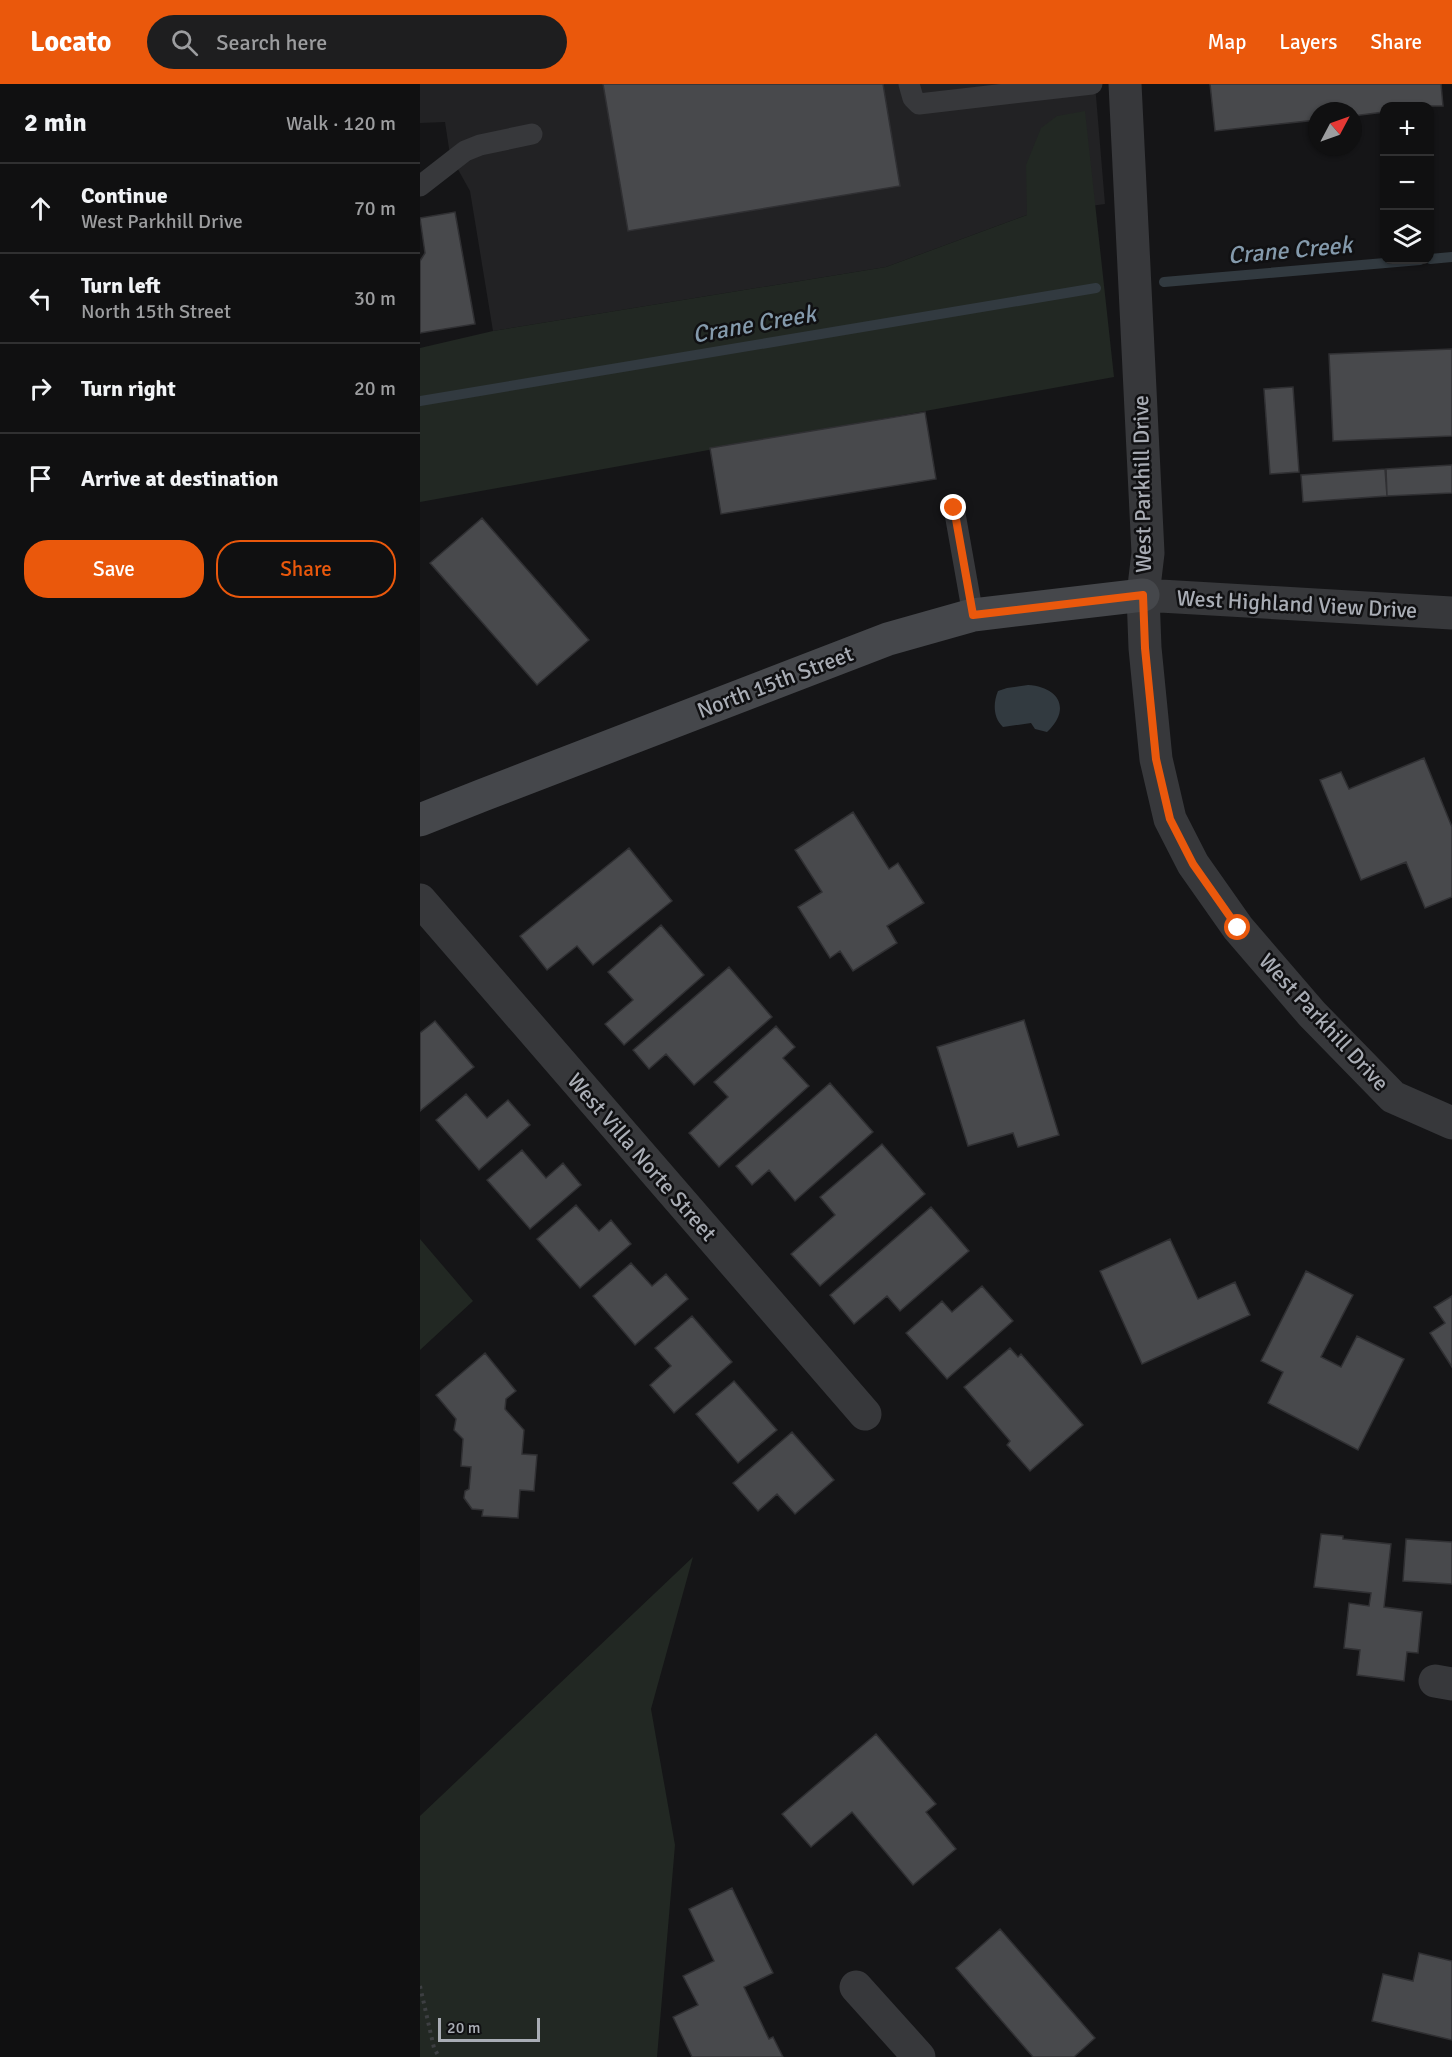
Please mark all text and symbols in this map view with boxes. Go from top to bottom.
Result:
search box [147,15,567,69]
text: Locato [30,25,111,59]
icon: search [168,26,201,59]
text: Search here [216,29,327,56]
text: Map [1208,29,1246,55]
text: Layers [1279,29,1337,55]
text: Share [1370,29,1422,55]
north arrow [1308,102,1362,156]
map controls [1380,102,1434,264]
button: + [1380,102,1434,156]
text: 2 min [24,107,87,139]
text: Walk · 120 m [286,111,396,136]
button: − [1380,156,1434,210]
text: Continue [81,182,168,209]
icon: ahead [24,192,57,225]
text: 70 m [354,196,396,221]
text: West Parkhill Drive [81,209,243,234]
button: layers [1380,210,1434,264]
water label: Crane Creek [1227,229,1355,270]
text: Turn left [81,272,161,299]
icon: left [24,282,57,315]
text: 30 m [354,286,396,311]
water label: Crane Creek [690,298,820,350]
text: North 15th Street [81,299,231,324]
icon: right [24,372,57,405]
text: Turn right [81,375,176,402]
text: 20 m [354,376,396,401]
street label: West Parkhill Drive [1127,395,1157,573]
icon: arrive [24,462,57,495]
text: Arrive at destination [81,465,278,492]
route end [940,494,966,520]
button: Save [24,540,204,598]
button: Share [216,540,396,598]
street label: West Highland View Drive [1176,584,1418,624]
street label: North 15th Street [693,640,857,724]
route start [1224,914,1250,940]
street label: West Parkhill Drive [1253,948,1395,1096]
street label: West Villa Norte Street [562,1067,723,1247]
scale bar [438,2015,540,2042]
text: 20 m [447,2018,481,2038]

